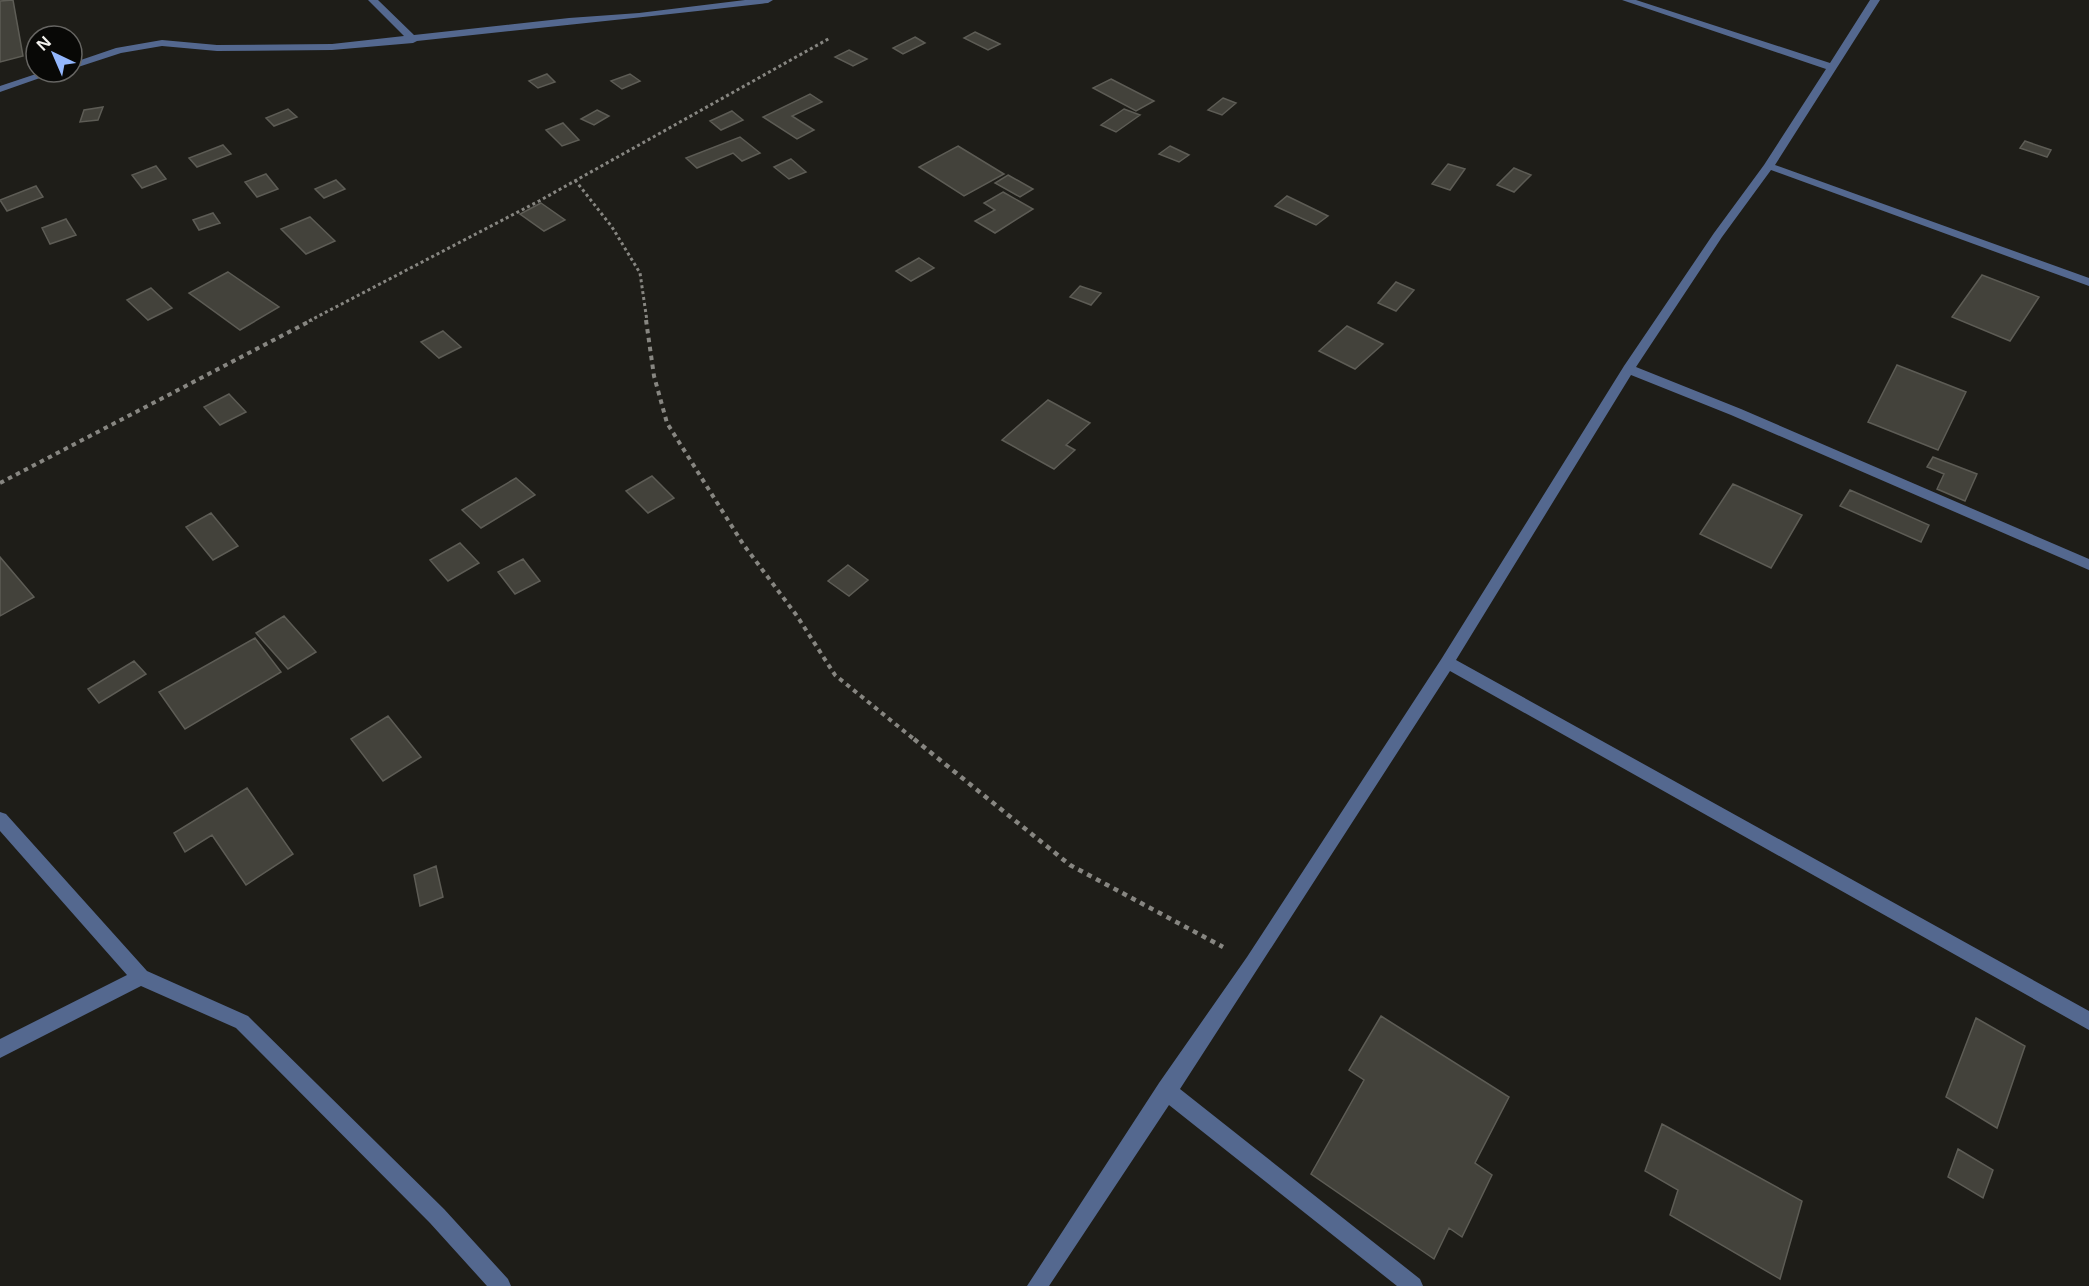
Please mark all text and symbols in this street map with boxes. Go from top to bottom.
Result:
north arrow [24,24,84,84]
text: N [31,31,56,56]

